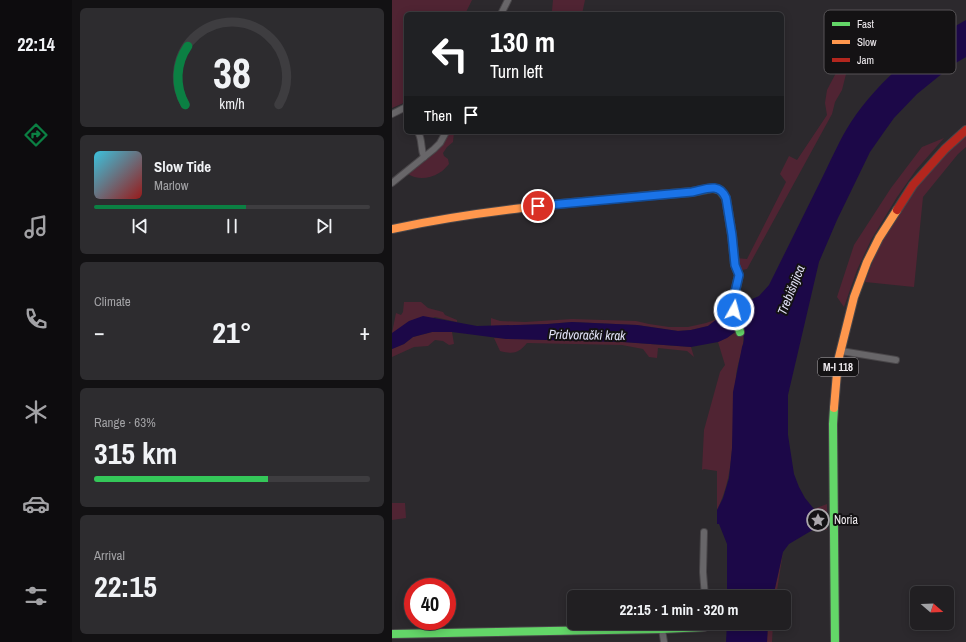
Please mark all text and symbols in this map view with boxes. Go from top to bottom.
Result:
legend [824,10,956,74]
text: Fast [857,17,875,31]
text: 130 m [490,23,555,61]
icon: left [424,28,476,80]
text: 22:14 [17,32,55,57]
text: Slow [857,35,877,49]
text: 38 [213,45,251,101]
text: Jam [857,53,874,67]
text: Turn left [490,59,543,84]
text: km/h [219,94,245,113]
icon: arrive [460,104,482,126]
text: Then [424,105,452,126]
icon: directions [22,121,50,149]
text: Slow Tide [154,156,211,177]
text: Marlow [154,177,188,194]
pin [521,189,555,223]
icon: arrive [527,195,549,217]
icon: music [22,213,50,241]
icon: previous [129,215,151,237]
icon: pause [221,215,243,237]
icon: next [313,215,335,237]
water label: Trebišnjica [773,263,809,317]
position arrow [713,289,755,331]
text: Climate [94,293,131,310]
icon: phone [22,305,50,333]
text: 21° [212,312,252,352]
text: − [94,317,105,347]
text: + [359,317,370,347]
water label: Pridvorački krak [548,326,626,344]
road number: M-I 118 [818,358,858,376]
icon: climate [22,398,50,426]
text: Range · 63% [94,414,156,431]
text: 315 km [94,433,177,473]
icon: car [22,490,50,518]
place icon: Noria [805,507,831,533]
place label: Noria [834,512,859,528]
text: Arrival [94,547,125,564]
text: 22:15 [94,566,157,606]
speed limit sign: 40 [404,578,456,630]
icon: filters [22,582,50,610]
north arrow [910,586,954,630]
map controls [910,586,954,630]
text: 22:15 · 1 min · 320 m [620,599,738,620]

